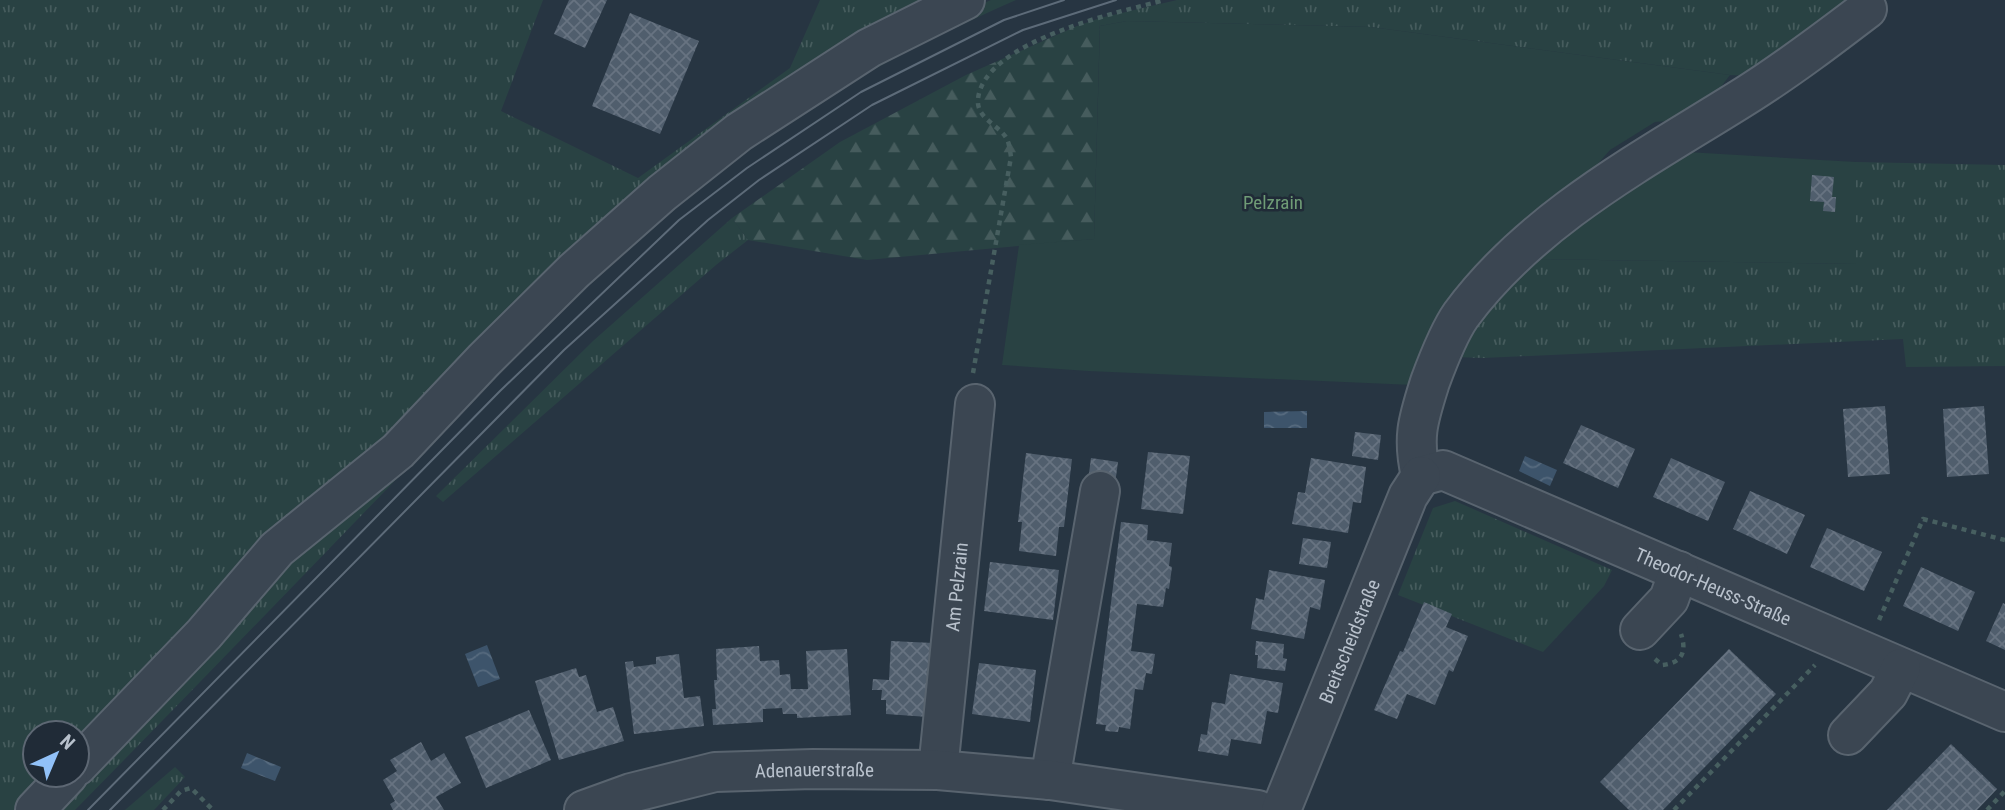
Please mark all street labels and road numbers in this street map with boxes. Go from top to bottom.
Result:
street label: Am Pelzrain [941,541,972,633]
street label: Theodor-Heuss-Straße [1632,543,1795,630]
street label: Breitscheidstraße [1314,576,1385,707]
street label: Adenauerstraße [754,757,874,782]

